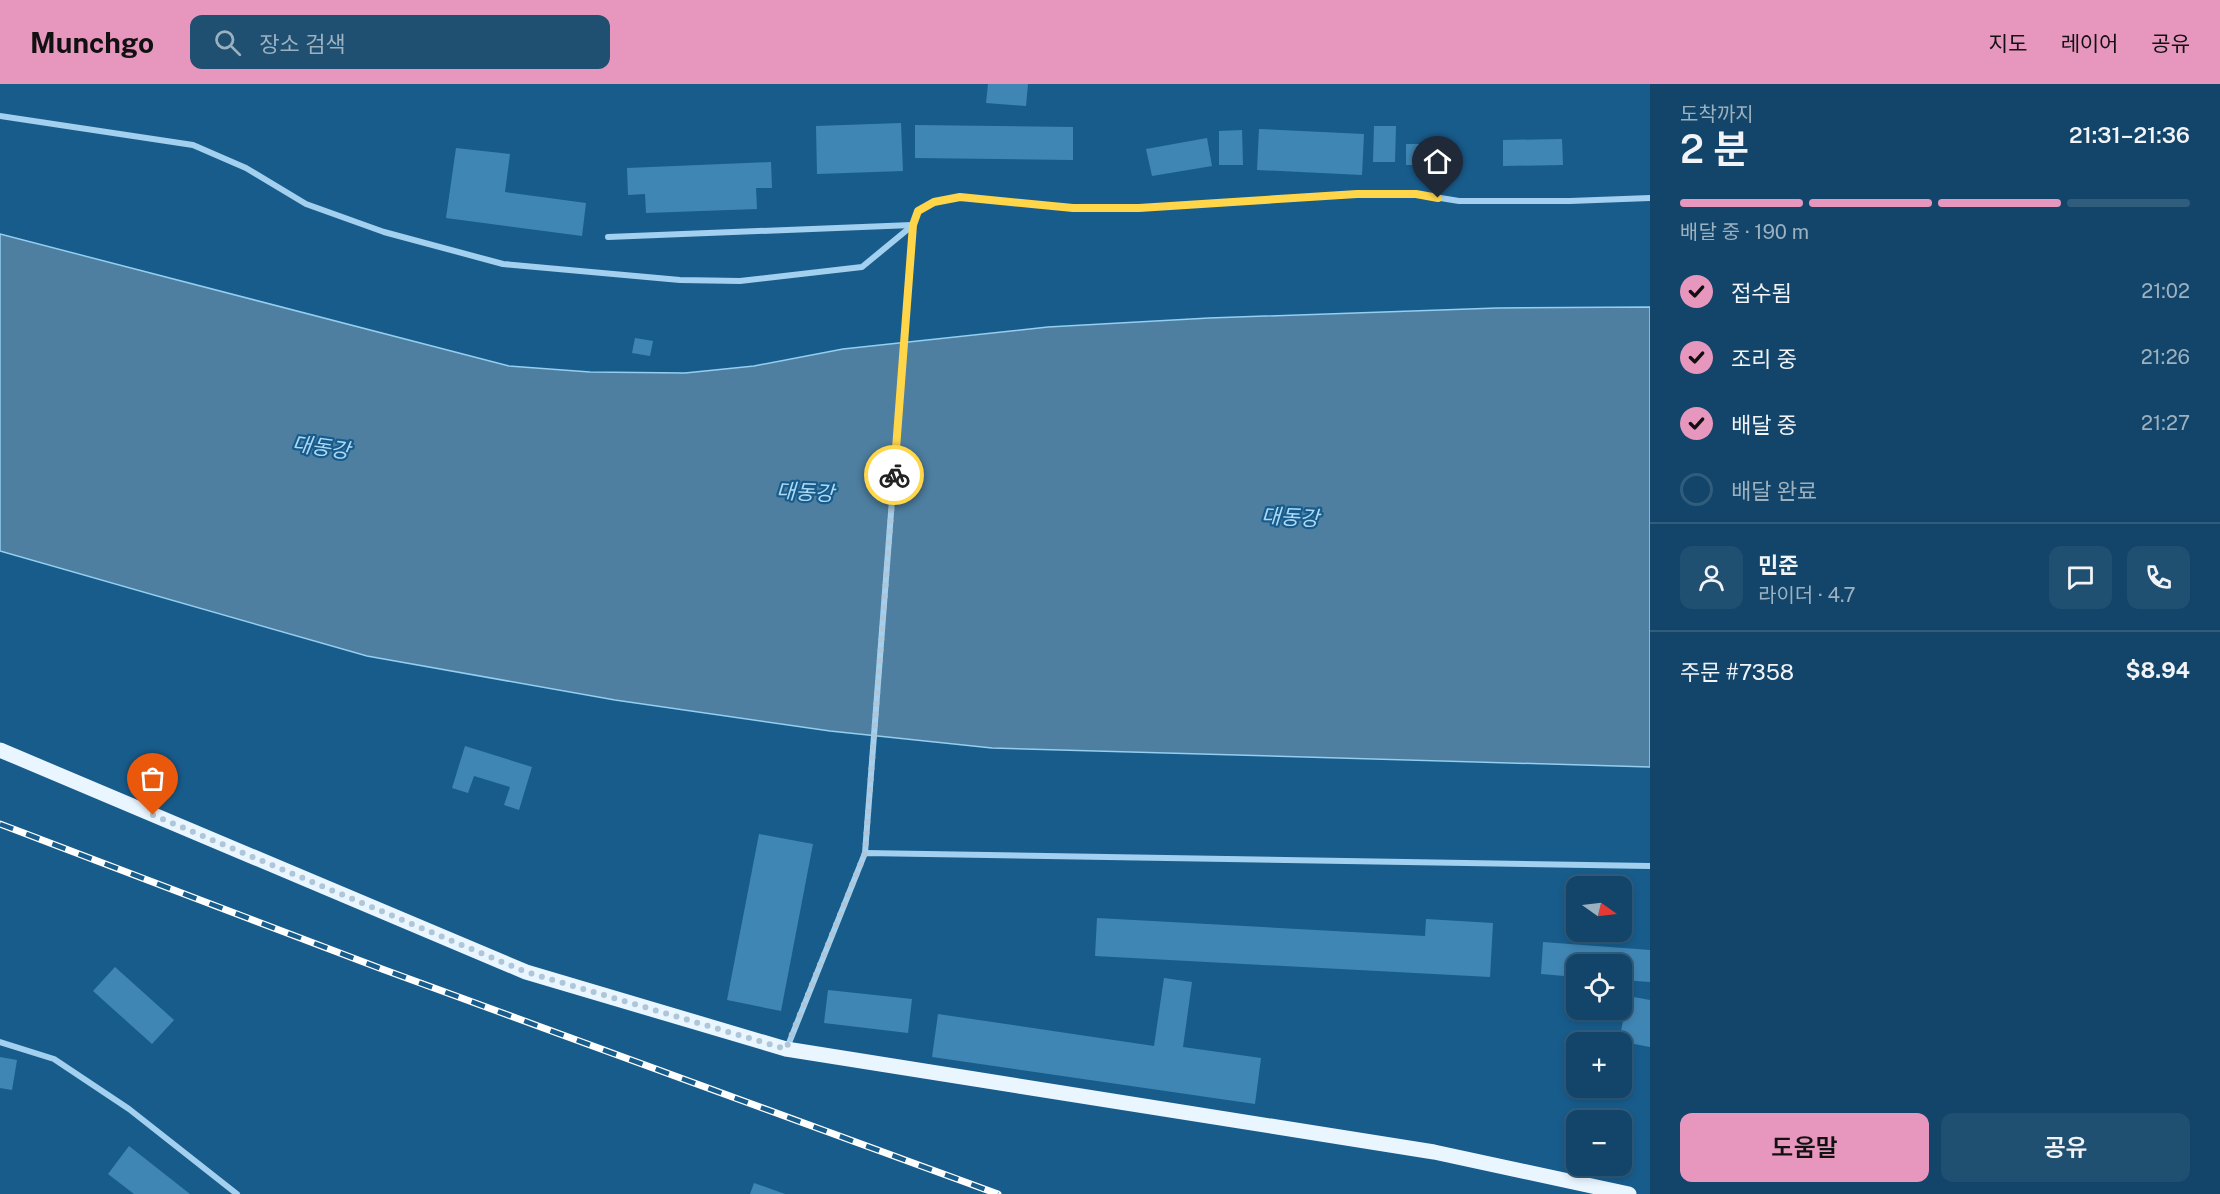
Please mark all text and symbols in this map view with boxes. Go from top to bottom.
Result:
search box [190,15,610,69]
text: Munchgo [30,26,154,59]
icon: search [211,26,244,59]
text: 장소 검색 [259,31,346,57]
text: 지도 [1989,31,2027,56]
text: 레이어 [2060,31,2118,56]
text: 공유 [2151,31,2190,56]
text: 도착까지 [1680,102,1754,126]
text: 21:31–21:36 [2069,122,2190,148]
text: 2 분 [1680,126,1749,172]
pin [1412,136,1463,198]
icon: home [1421,145,1454,178]
text: 배달 중 · 190 m [1680,220,1809,244]
icon: check [1680,275,1713,308]
text: 21:02 [2141,279,2190,303]
text: 접수됨 [1731,280,1792,306]
icon: check [1680,341,1713,374]
text: 21:26 [2141,345,2190,369]
text: 조리 중 [1731,346,1797,372]
icon: check [1680,407,1713,440]
text: 21:27 [2141,411,2190,435]
text: 배달 중 [1731,412,1797,438]
water label: 대동강 [291,431,354,464]
courier [864,445,924,505]
icon: bike [878,459,911,492]
water label: 대동강 [775,478,837,506]
text: 배달 완료 [1731,478,1817,504]
water label: 대동강 [1260,503,1322,531]
button: person [1680,546,1743,609]
button: chat [2049,546,2112,609]
button: phone [2127,546,2190,609]
text: 민준 [1758,552,1798,578]
text: 라이더 · 4.7 [1758,583,1855,607]
text: $8.94 [2125,657,2190,683]
text: 주문 #7358 [1680,659,1794,685]
pin [127,753,178,815]
icon: bag [136,762,169,795]
north arrow [1566,876,1632,942]
map controls [1566,876,1632,1176]
button: locate [1566,954,1632,1020]
button: + [1566,1032,1632,1098]
button: − [1566,1110,1632,1176]
button: 도움말 [1680,1113,1929,1182]
button: 공유 [1941,1113,2190,1182]

